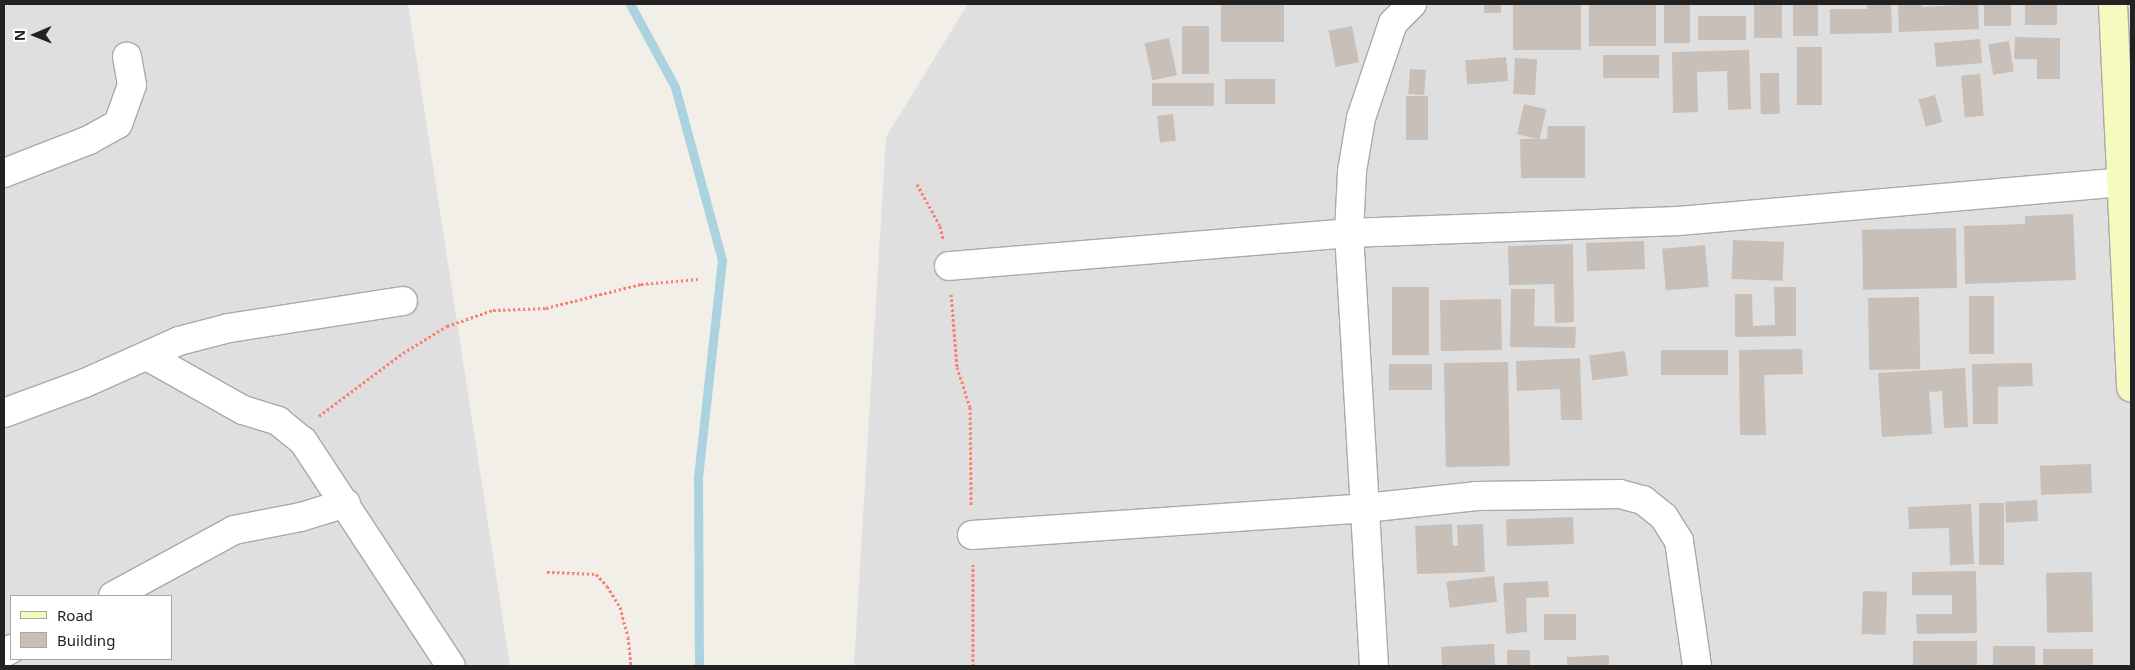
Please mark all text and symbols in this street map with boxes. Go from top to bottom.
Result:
north arrow [10,10,60,60]
text: N [10,29,29,41]
legend [10,595,172,660]
text: Road [57,605,93,625]
text: Building [57,630,115,650]

